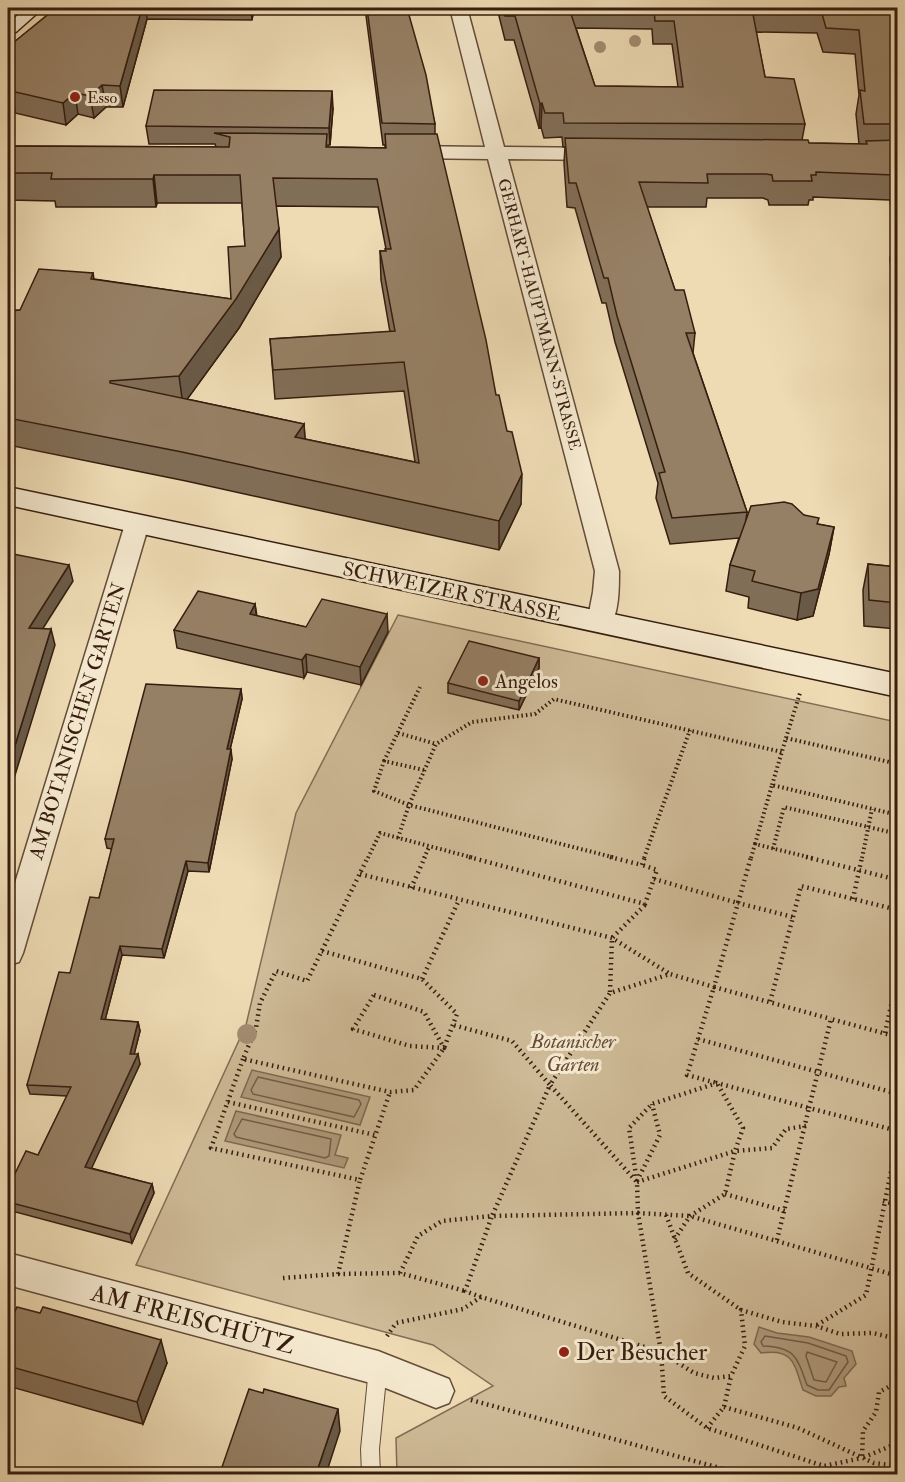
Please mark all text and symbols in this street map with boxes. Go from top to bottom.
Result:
place label: Esso [87,88,117,108]
marker: Esso [68,90,82,104]
street label: GERHART-HAUPTMANN-STRASSE [493,176,585,452]
street label: SCHWEIZER STRASSE [340,556,563,627]
street label: AM BOTANISCHEN GARTEN [23,580,132,863]
place label: Angelos [494,669,558,694]
marker: Angelos [476,674,490,688]
park label: Botanischer Garten [529,1029,617,1077]
street label: AM FREISCHÜTZ [87,1277,298,1362]
place label: Der Besucher [576,1337,707,1368]
marker: Der Besucher [557,1345,571,1359]

